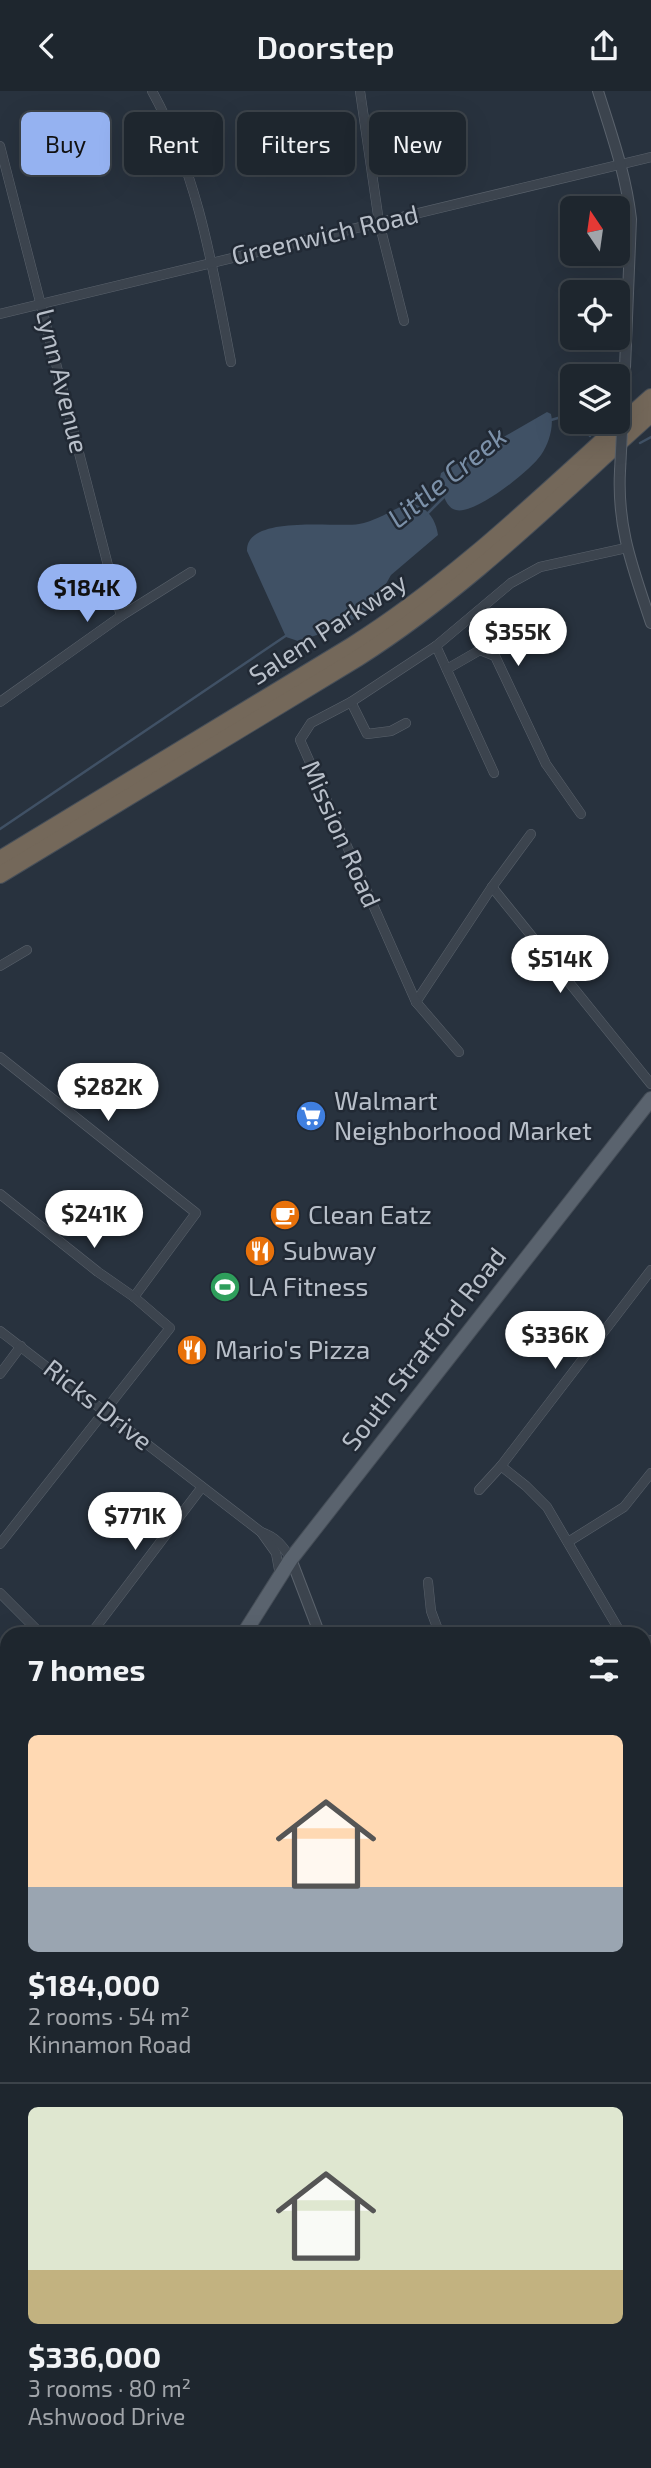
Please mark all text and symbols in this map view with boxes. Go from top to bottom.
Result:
icon: back [28,27,66,65]
text: Doorstep [256,27,395,65]
icon: share [585,27,623,65]
chip: Buy [21,112,110,175]
chip: Rent [124,112,223,175]
chip: Filters [237,112,355,175]
chip: New [369,112,466,175]
north arrow [560,196,630,266]
map controls [560,196,630,434]
street label: Greenwich Road [228,197,421,270]
button: locate [560,280,630,350]
street label: Lynn Avenue [31,305,96,456]
button: layers [560,364,630,434]
water label: Little Creek [380,418,513,534]
pin: $184K [38,565,136,624]
street label: Salem Parkway [243,565,412,690]
text: $184K [54,573,120,601]
pin: $355K [469,609,567,668]
text: $355K [485,617,551,645]
street label: Mission Road [296,755,389,912]
pin: $514K [511,935,609,995]
text: $514K [527,944,593,972]
pin: $282K [59,1063,157,1123]
text: $282K [74,1072,142,1100]
place label: Walmart Neighborhood Market [334,1084,592,1145]
supermarket icon: Walmart Neighborhood Market [294,1099,328,1133]
pin: $241K [45,1191,143,1250]
cafe icon: Clean Eatz [268,1198,302,1232]
place label: Clean Eatz [308,1198,432,1229]
text: $241K [61,1199,127,1227]
restaurant icon: Subway [243,1234,277,1268]
place label: Subway [283,1234,377,1265]
street label: South Stratford Road [334,1240,512,1456]
sports icon: LA Fitness [208,1270,242,1304]
place label: LA Fitness [248,1270,369,1301]
pin: $336K [506,1311,604,1371]
text: $336K [521,1320,589,1348]
restaurant icon: Mario's Pizza [175,1333,209,1367]
place label: Mario's Pizza [215,1333,370,1364]
street label: Ricks Drive [38,1352,159,1456]
pin: $771K [86,1493,184,1552]
text: $771K [104,1501,166,1529]
icon: filters [585,1650,623,1688]
text: 7 homes [28,1651,145,1687]
icon: home [263,1781,389,1907]
text: $184,000 [28,1966,160,2002]
text: 2 rooms · 54 m² [28,2002,190,2030]
text: Kinnamon Road [28,2030,191,2058]
icon: home [263,2153,389,2279]
text: $336,000 [28,2338,161,2374]
text: 3 rooms · 80 m² [28,2374,191,2402]
text: Ashwood Drive [28,2402,185,2430]

